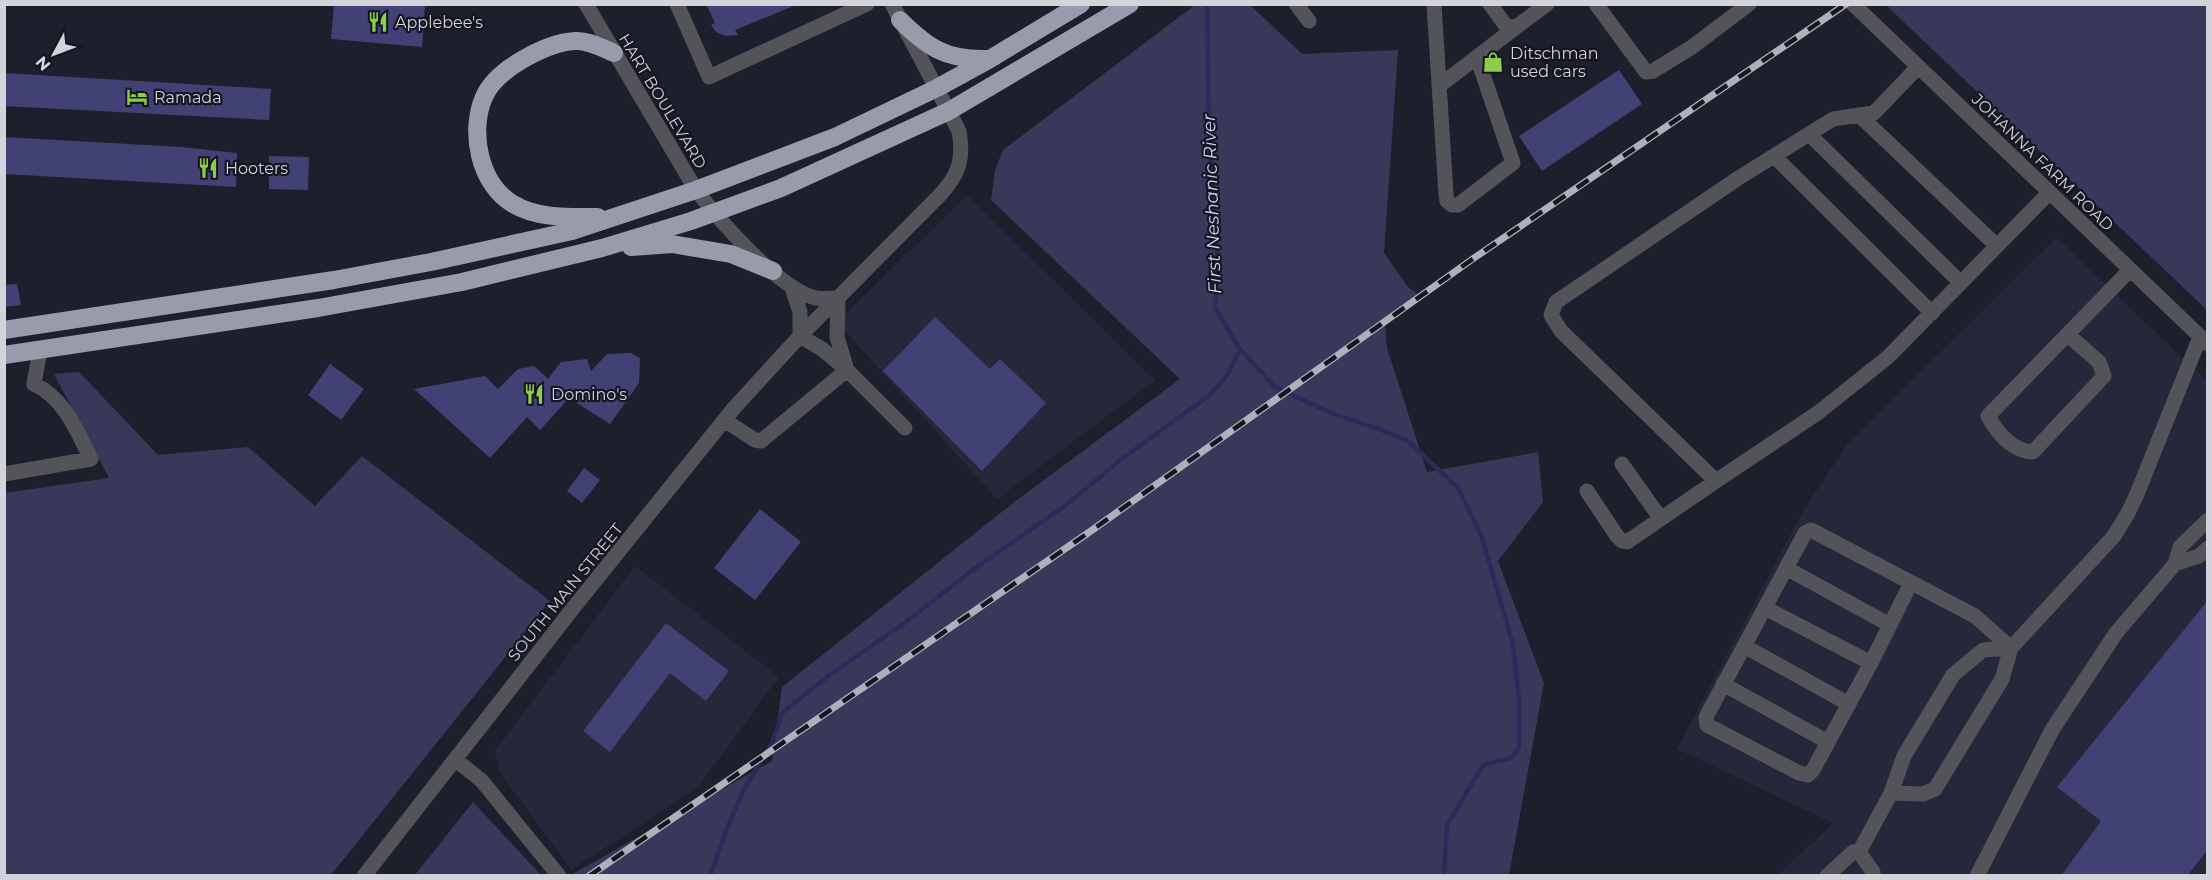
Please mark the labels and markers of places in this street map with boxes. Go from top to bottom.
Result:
restaurant icon: Applebee's [366,10,390,34]
place label: Applebee's [395,13,483,32]
place label: Ditschman used cars [1510,44,1599,81]
shop icon: Ditschman used cars [1481,50,1505,74]
hotel icon: Ramada [125,85,149,109]
place label: Ramada [154,88,222,107]
restaurant icon: Hooters [196,156,220,180]
place label: Hooters [225,159,288,178]
restaurant icon: Domino's [522,382,546,406]
place label: Domino's [551,385,627,404]

